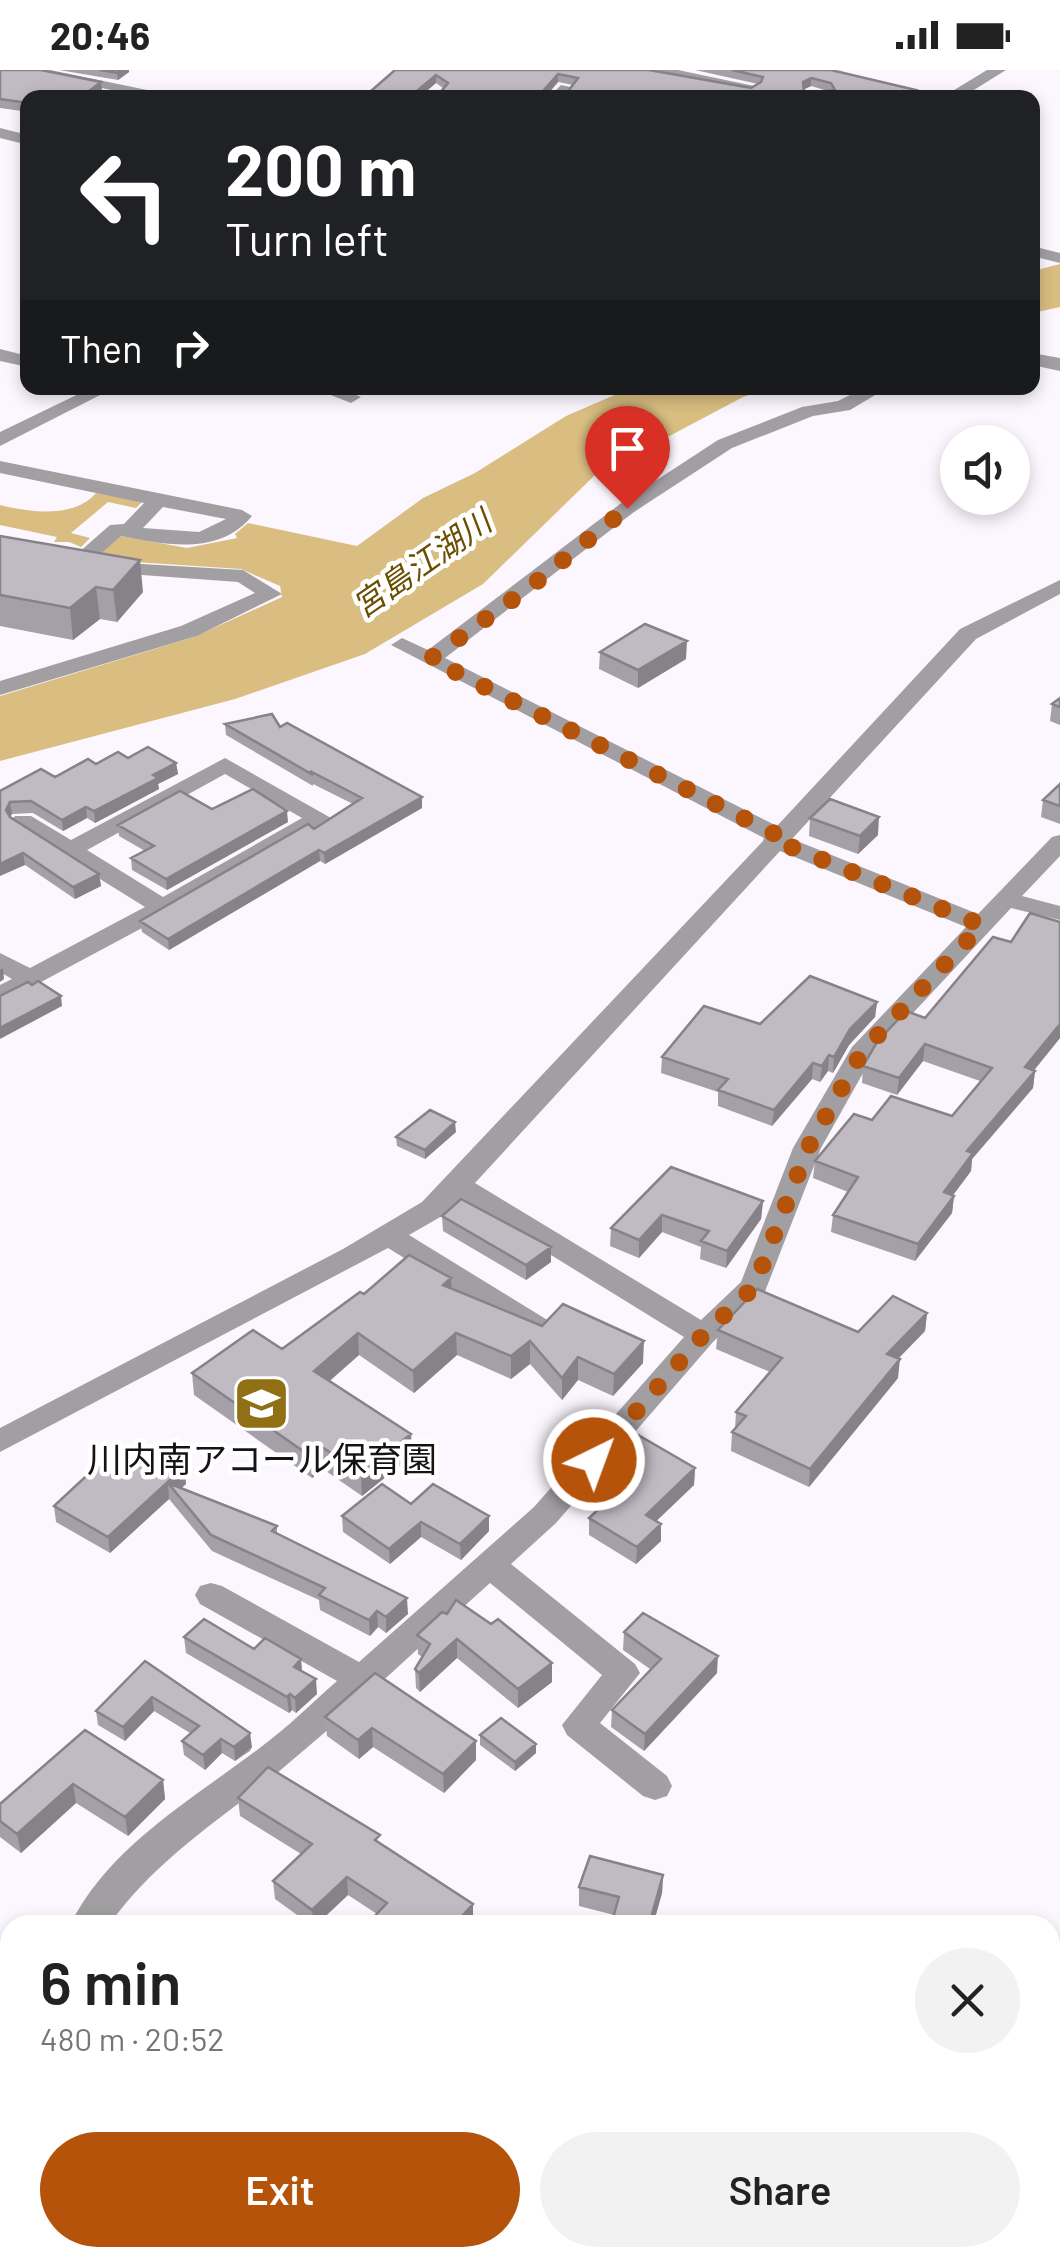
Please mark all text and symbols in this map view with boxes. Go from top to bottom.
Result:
text: 20:46 [50,12,150,58]
text: 200 m [225,126,416,210]
icon: left [60,130,190,260]
text: Turn left [225,211,389,265]
icon: right [163,320,218,375]
text: Then [60,325,143,371]
pin [585,406,670,509]
icon: arrive [600,421,655,476]
map controls [940,425,1030,515]
button: sound [940,425,1030,515]
water label: 宮島江湖川 [344,499,500,624]
school or university icon: 川内南アコール保育園 [232,1374,292,1434]
position arrow [542,1408,646,1512]
place label: 川内南アコール保育園 [87,1437,437,1479]
text: 6 min [40,1945,181,2017]
button: close [915,1948,1020,2053]
text: 480 m · 20:52 [40,2019,224,2057]
button: Exit [40,2132,520,2247]
button: Share [540,2132,1020,2247]

